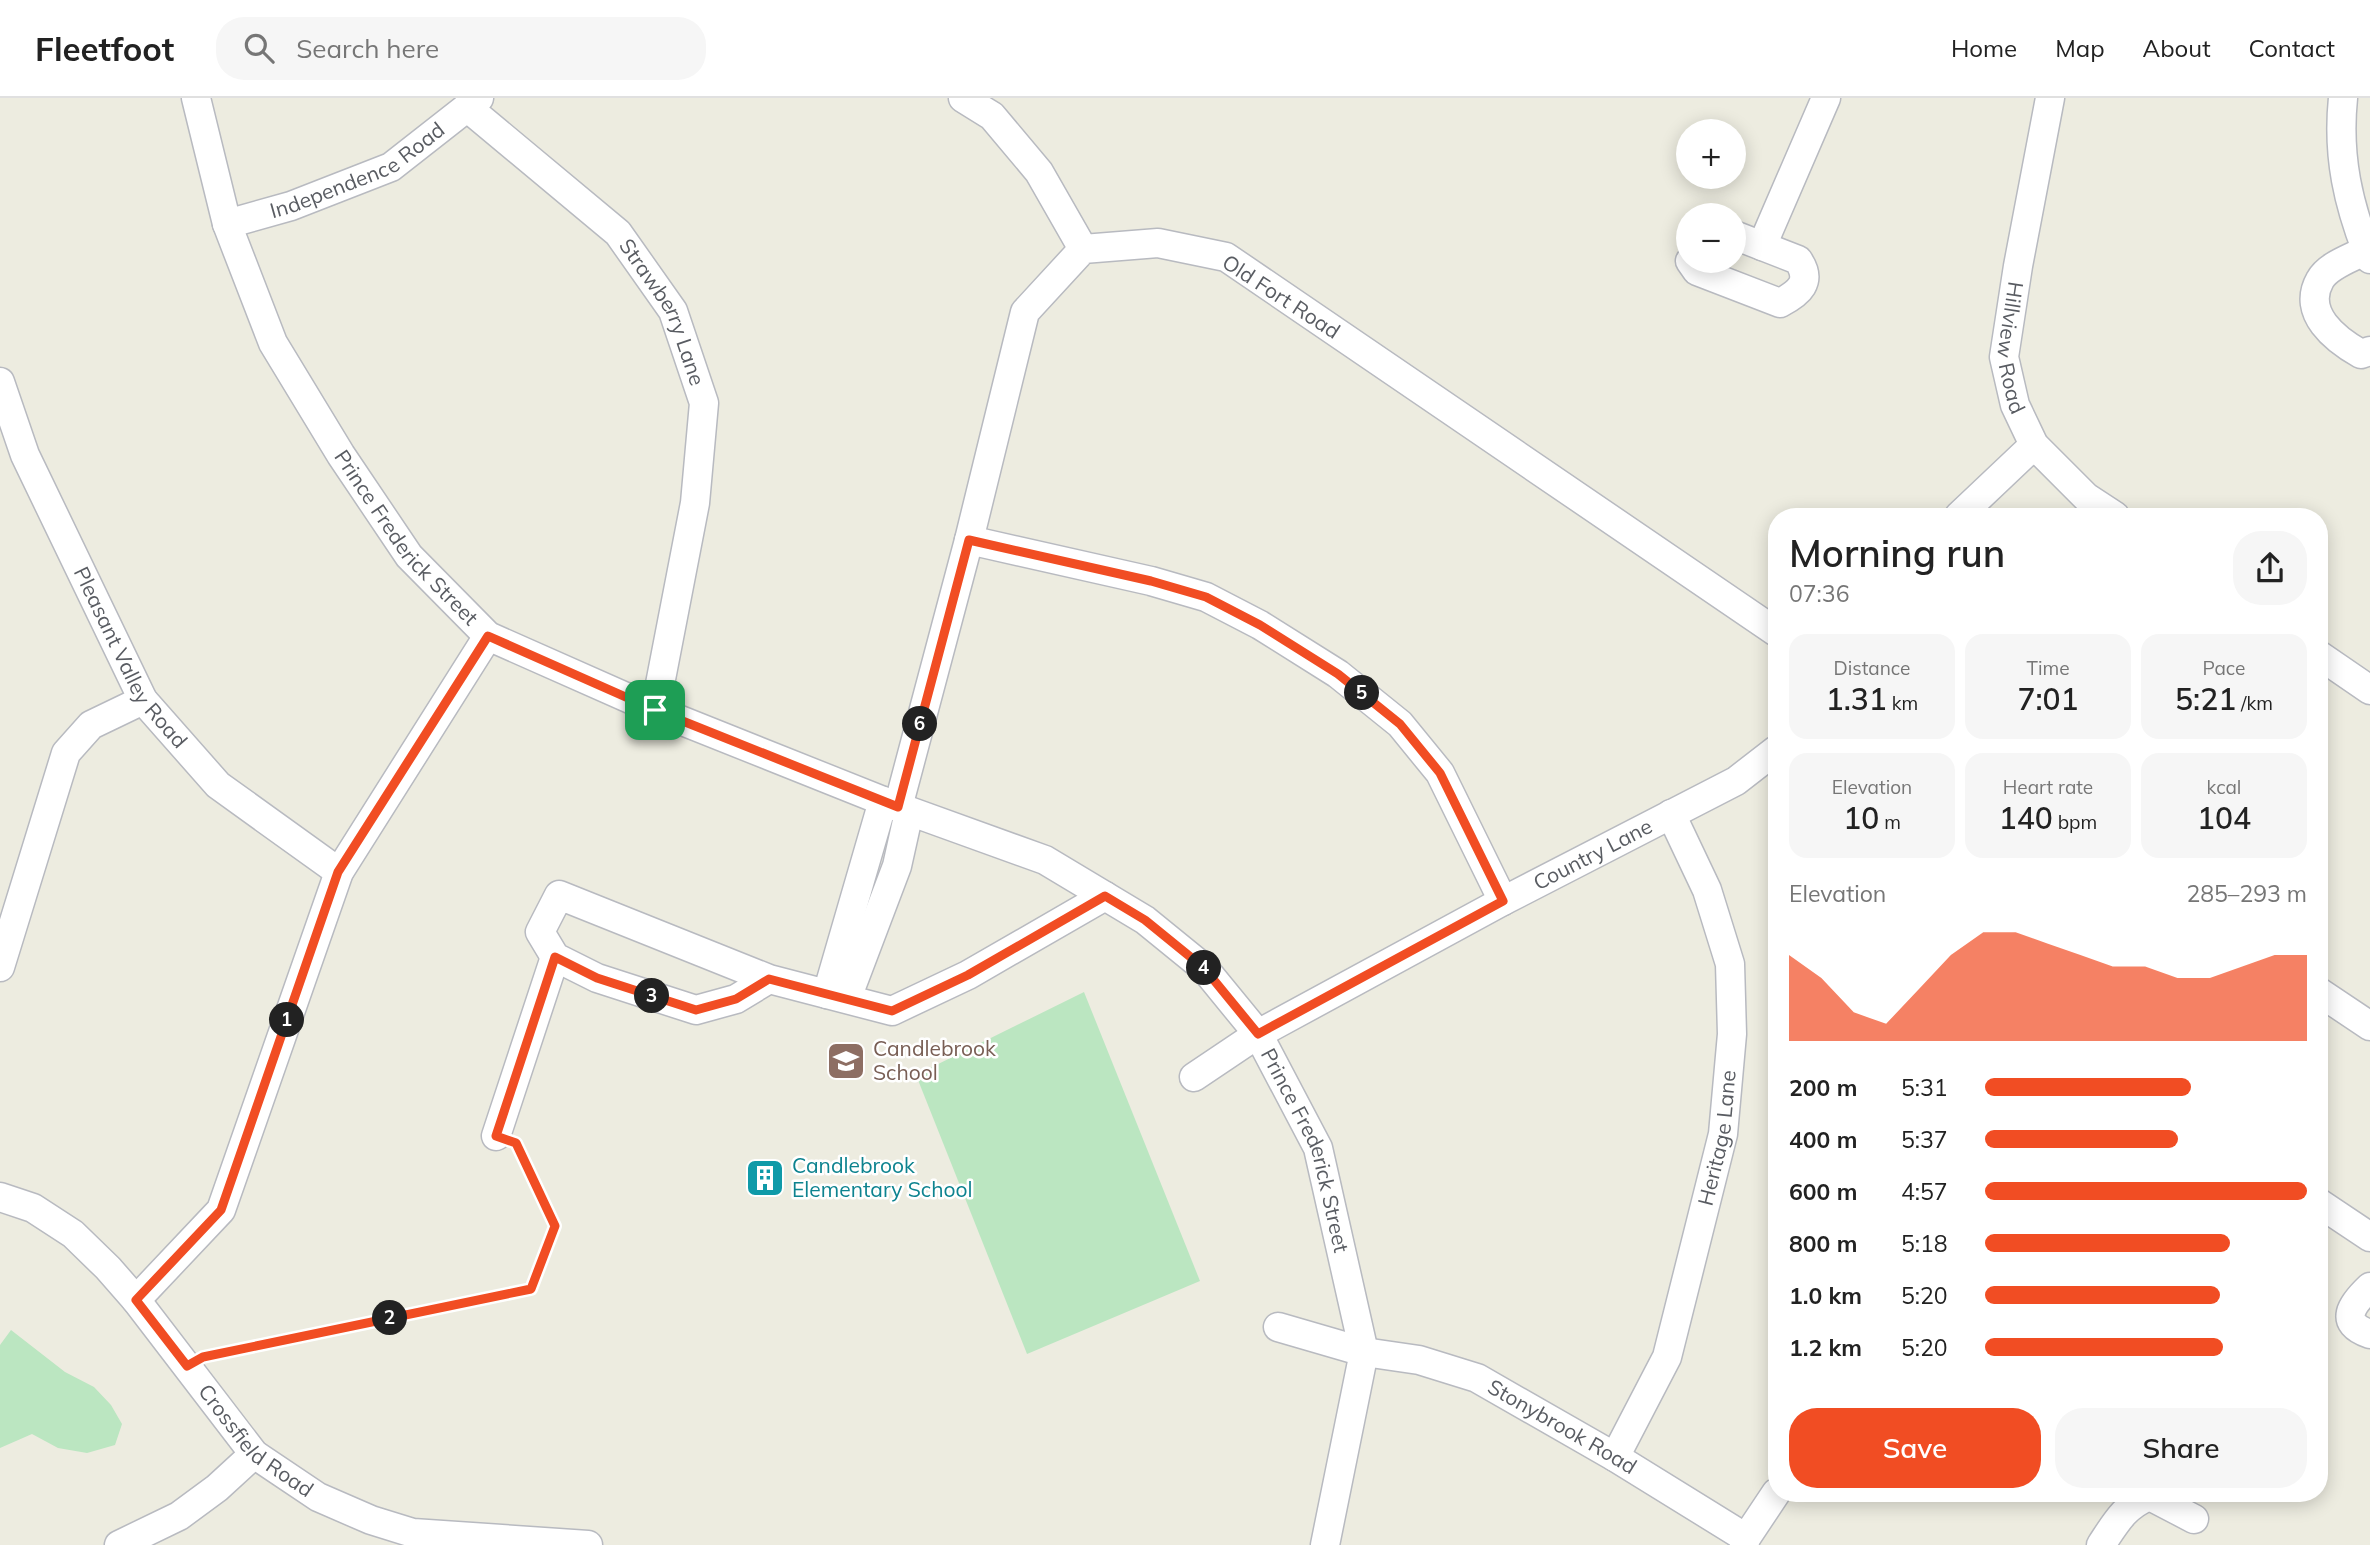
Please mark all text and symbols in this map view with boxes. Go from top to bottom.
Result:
search box [216,17,706,80]
text: Fleetfoot [35,28,174,69]
icon: search [240,29,278,67]
text: Search here [296,32,439,65]
text: Home [1951,33,2017,63]
text: Map [2055,33,2105,63]
text: About [2143,33,2211,63]
text: Contact [2249,33,2335,63]
street label: Independence Road [267,116,449,223]
map controls [1676,119,1746,273]
button: + [1676,119,1746,189]
button: − [1676,203,1746,273]
street label: Strawberry Lane [614,233,711,389]
street label: Old Fort Road [1218,248,1345,344]
street label: Hillview Road [1992,280,2031,418]
street label: Prince Frederick Street [329,445,484,630]
text: Morning run [1789,529,2005,577]
button: share [2233,531,2307,605]
street label: Pleasant Valley Road [69,562,193,753]
text: 07:36 [1789,579,1849,608]
text: Distance [1834,656,1910,680]
text: Time [2026,656,2070,680]
text: Pace [2203,656,2245,680]
pin: 5 [1344,676,1380,710]
pin [625,680,685,740]
text: 5 [1356,680,1367,704]
text: 1.31 [1826,680,1887,718]
text: 7:01 [2017,680,2079,718]
text: 5:21 [2175,680,2236,718]
icon: arrive [636,691,674,729]
text: km [1887,691,1918,715]
text: /km [2236,691,2273,715]
pin: 6 [902,706,937,742]
text: 6 [914,711,925,735]
text: Elevation [1832,775,1912,799]
text: Heart rate [2003,775,2093,799]
text: kcal [2207,775,2241,799]
text: 10 [1843,799,1879,837]
text: 140 [1999,799,2053,837]
text: 104 [2197,799,2251,837]
text: m [1879,810,1901,834]
text: bpm [2053,810,2097,834]
street label: Country Lane [1529,812,1656,895]
text: Elevation [1789,879,1886,908]
text: 285–293 m [2186,879,2307,908]
pin: 4 [1186,950,1222,986]
text: 4 [1198,955,1209,979]
pin: 3 [634,978,670,1014]
text: 3 [646,983,657,1007]
pin: 1 [270,1002,304,1038]
text: 1 [281,1007,292,1031]
place label: Candlebrook School [873,1035,996,1085]
school or university icon: Candlebrook School [825,1040,867,1082]
street label: Prince Frederick Street [1256,1044,1355,1255]
street label: Heritage Lane [1692,1069,1741,1208]
text: 200 m [1789,1073,1857,1102]
text: 5:31 [1901,1073,1948,1102]
text: 400 m [1789,1125,1857,1154]
text: 5:37 [1901,1125,1948,1154]
place label: Candlebrook Elementary School [792,1152,973,1202]
building icon: Candlebrook Elementary School [744,1157,786,1199]
text: 600 m [1789,1177,1857,1206]
text: 4:57 [1901,1177,1948,1206]
text: 800 m [1789,1229,1857,1258]
text: 5:18 [1901,1229,1948,1258]
text: 1.0 km [1789,1281,1862,1310]
text: 5:20 [1901,1281,1948,1310]
pin: 2 [372,1300,408,1336]
text: 2 [384,1305,395,1329]
text: 1.2 km [1789,1333,1862,1362]
text: 5:20 [1901,1333,1948,1362]
street label: Stonybrook Road [1483,1373,1642,1479]
street label: Crossfield Road [193,1379,319,1502]
button: Save [1789,1408,2041,1488]
button: Share [2055,1408,2307,1488]

